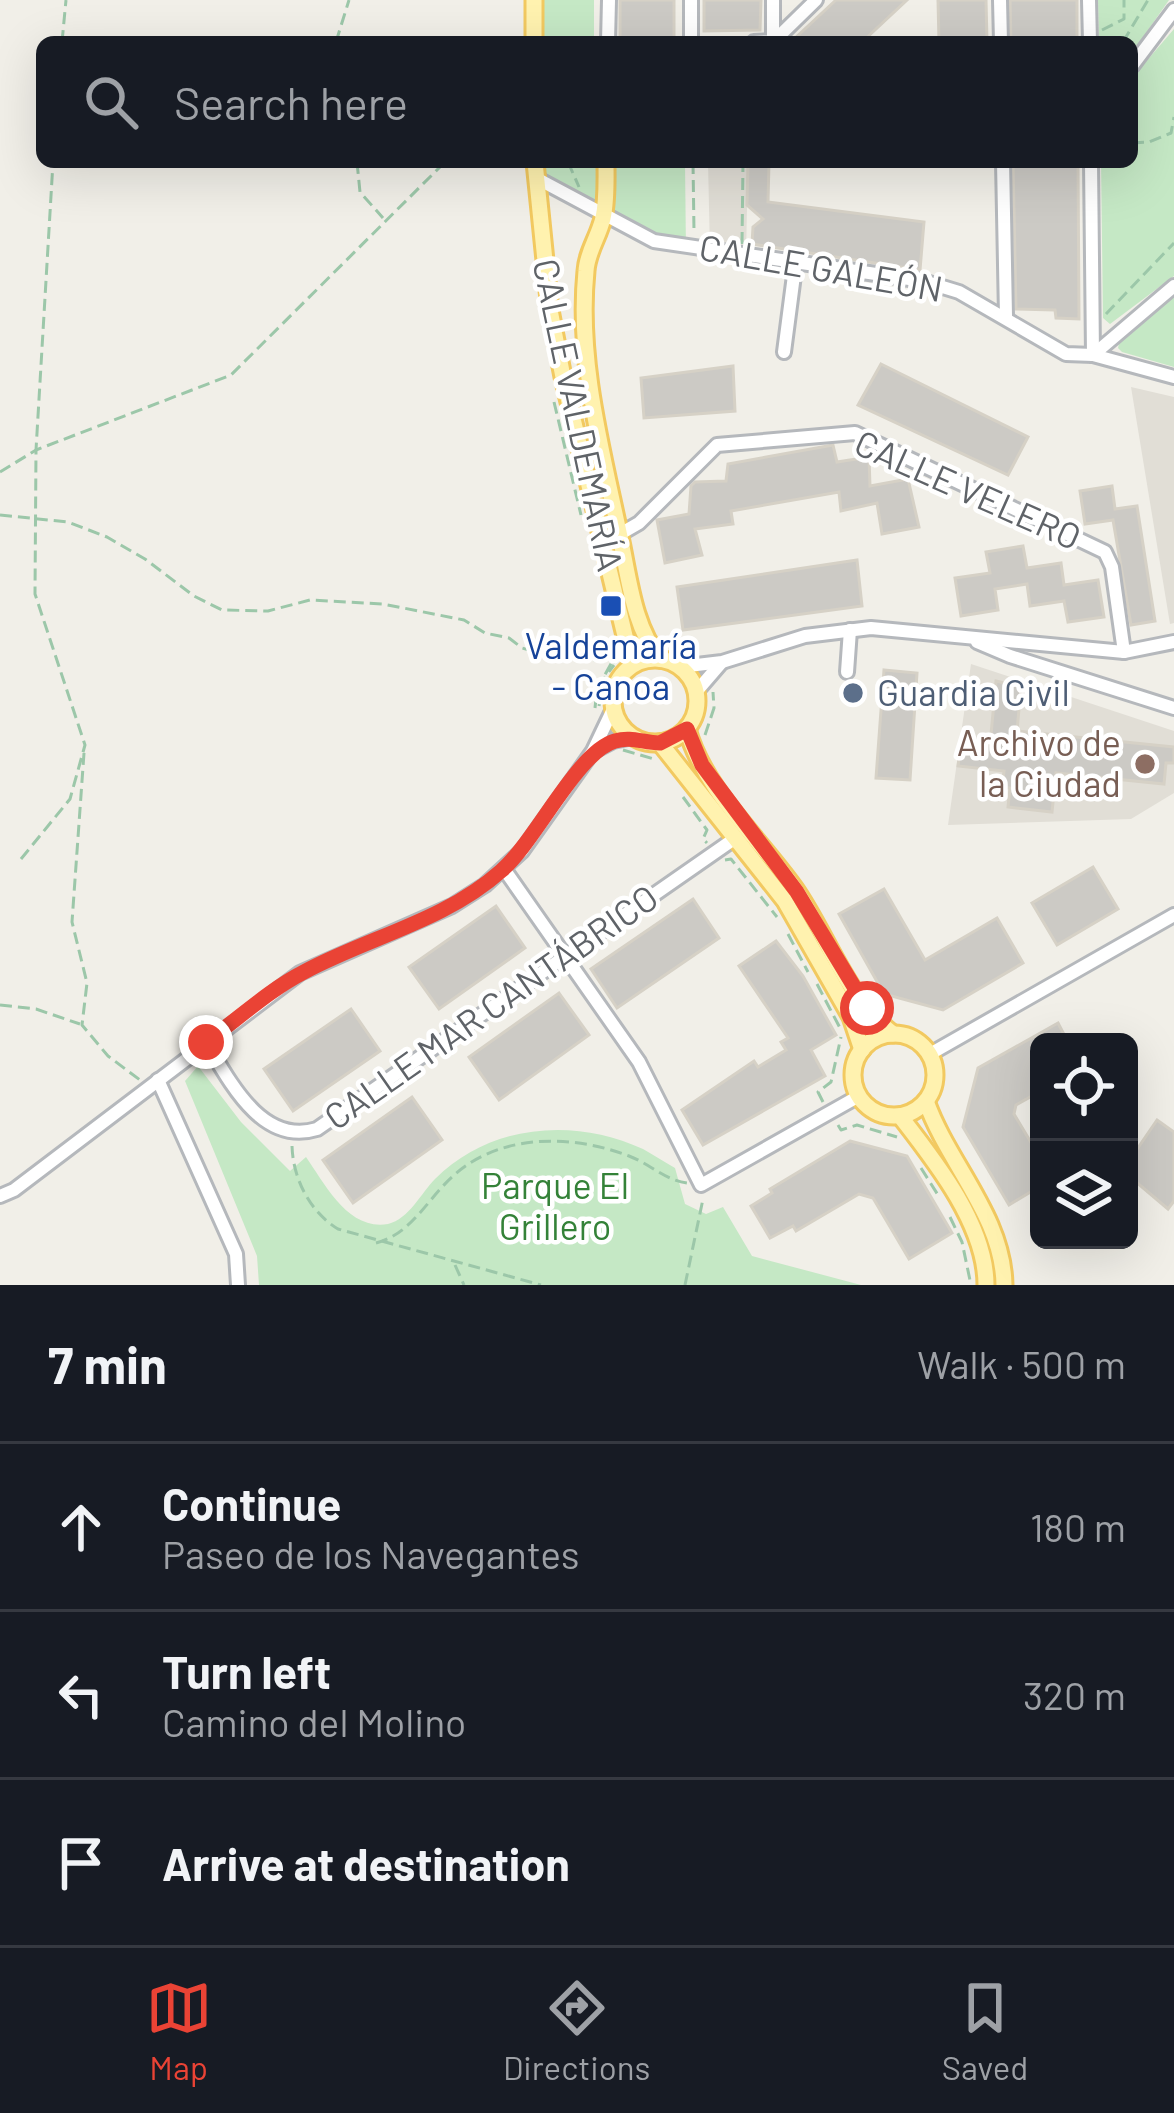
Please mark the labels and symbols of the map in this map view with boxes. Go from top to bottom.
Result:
street label: CALLE GALEÓN [696,224,946,309]
street label: CALLE VALDEMARÍA [525,254,634,575]
street label: CALLE VELERO [849,420,1088,558]
marker: Valdemaría - Canoa [598,593,624,619]
place label: Valdemaría - Canoa [525,623,697,707]
place label: Guardia Civil [877,670,1070,713]
marker: Guardia Civil [840,680,866,706]
place label: Archivo de la Ciudad [957,720,1121,804]
marker: Archivo de la Ciudad [1132,751,1158,777]
street label: CALLE MAR CANTÁBRICO [315,874,665,1137]
route start [840,981,894,1035]
route end [179,1015,233,1069]
park label: Parque El Grillero [481,1163,629,1247]

